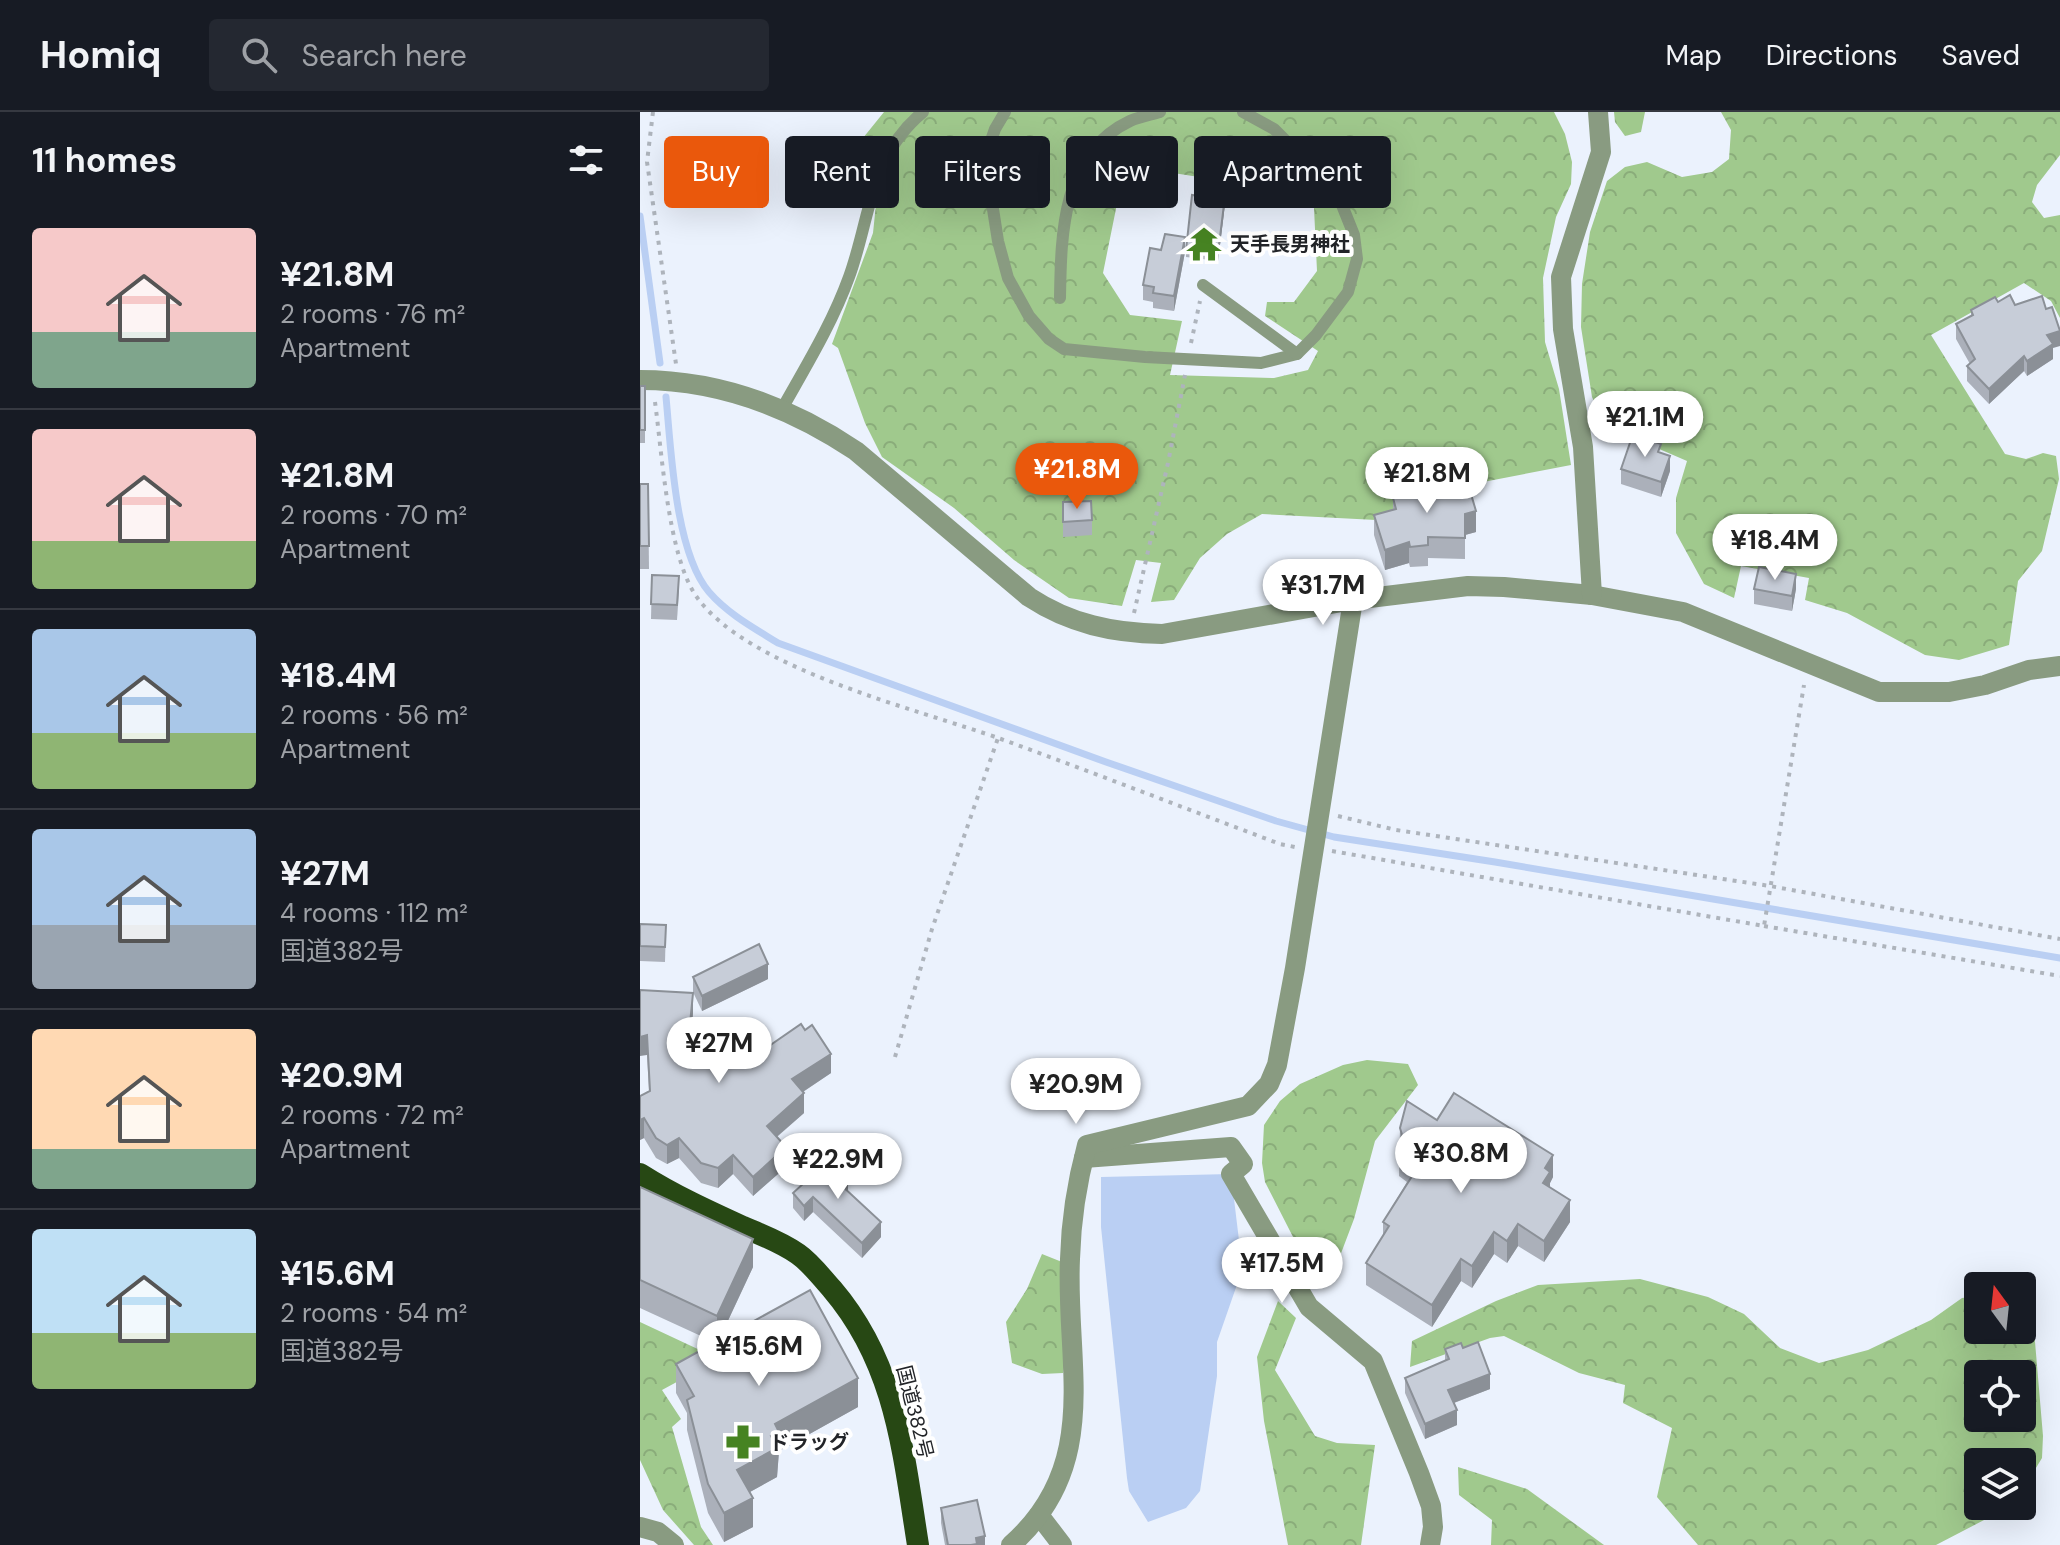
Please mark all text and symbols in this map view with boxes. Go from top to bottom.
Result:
search box [209,19,769,91]
text: Homiq [40,30,161,80]
icon: search [237,33,281,77]
text: Search here [301,36,467,75]
text: Map [1665,37,1722,74]
text: Directions [1766,37,1898,74]
text: Saved [1942,37,2020,74]
chip: Buy [664,136,769,208]
chip: Rent [785,136,899,208]
chip: Filters [915,136,1050,208]
chip: New [1066,136,1178,208]
chip: Apartment [1194,136,1391,208]
text: 11 homes [32,138,177,183]
icon: filters [564,138,608,182]
temple icon: 天手長男神社 [1185,225,1223,263]
place label: 天手長男神社 [1230,231,1350,257]
text: ¥21.8M [280,252,394,297]
icon: home [96,260,192,356]
text: 2 rooms · 76 m² [280,297,465,331]
text: Apartment [280,331,411,365]
pin: ¥21.1M [1580,391,1710,459]
text: ¥21.1M [1605,400,1685,434]
pin: ¥21.8M [1012,443,1142,511]
pin: ¥21.8M [1362,447,1492,515]
text: ¥21.8M [1033,452,1121,486]
text: ¥21.8M [280,453,394,498]
text: ¥21.8M [1383,456,1471,490]
icon: home [96,461,192,557]
text: 2 rooms · 70 m² [280,498,467,532]
pin: ¥18.4M [1710,514,1840,582]
text: ¥18.4M [1730,523,1820,557]
text: Apartment [280,532,411,566]
pin: ¥31.7M [1258,559,1388,627]
text: ¥31.7M [1281,568,1365,602]
text: ¥18.4M [280,653,397,698]
icon: home [96,661,192,757]
text: 2 rooms · 56 m² [280,698,468,732]
text: Apartment [280,732,411,766]
text: ¥27M [280,851,370,896]
icon: home [96,861,192,957]
text: 4 rooms · 112 m² [280,896,468,930]
text: 国道382号 [280,934,404,968]
pin: ¥27M [672,1017,766,1085]
text: ¥27M [685,1026,753,1060]
text: ¥20.9M [280,1053,403,1098]
pin: ¥20.9M [1011,1058,1141,1126]
icon: home [96,1061,192,1157]
text: ¥20.9M [1029,1067,1123,1101]
text: 2 rooms · 72 m² [280,1098,464,1132]
pin: ¥30.8M [1396,1127,1526,1195]
text: Apartment [280,1132,411,1166]
pin: ¥22.9M [773,1133,903,1201]
text: ¥30.8M [1413,1136,1509,1170]
text: ¥22.9M [792,1142,884,1176]
pin: ¥17.5M [1217,1237,1347,1305]
text: ¥17.5M [1240,1246,1324,1280]
text: ¥15.6M [280,1251,395,1296]
icon: home [96,1261,192,1357]
north arrow [1964,1272,2036,1344]
map controls [1964,1272,2036,1520]
text: 2 rooms · 54 m² [280,1296,467,1330]
pin: ¥15.6M [694,1320,824,1388]
text: ¥15.6M [715,1329,803,1363]
text: 国道382号 [280,1334,404,1368]
button: locate [1964,1360,2036,1432]
street label: 国道382号 [891,1363,939,1461]
pharmacy icon: ドラッグ [724,1423,762,1461]
place label: ドラッグ [769,1429,849,1455]
button: layers [1964,1448,2036,1520]

